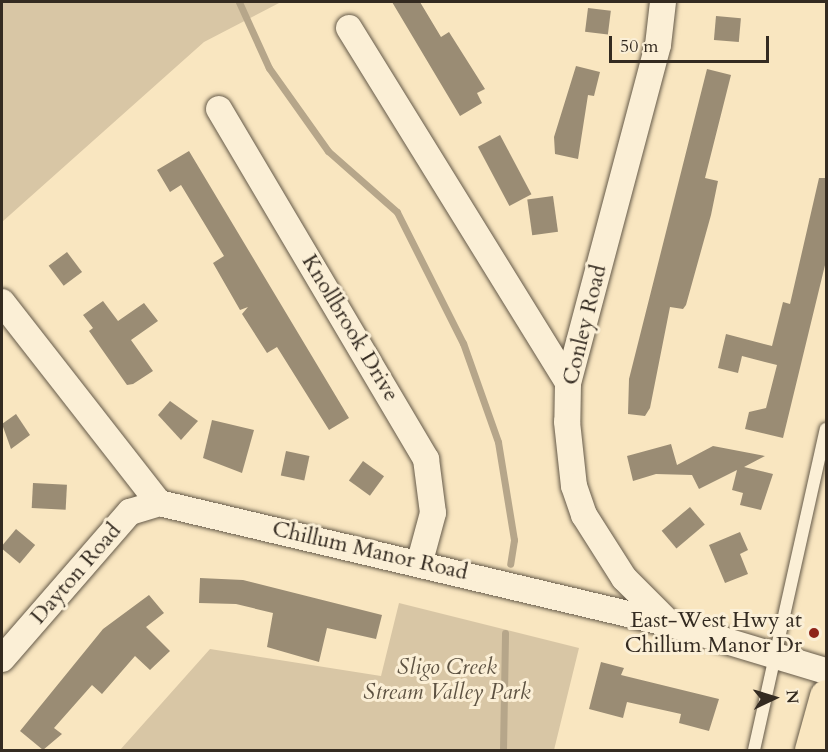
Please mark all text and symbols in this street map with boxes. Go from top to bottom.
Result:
scale bar [612,24,772,62]
text: 50 m [620,34,659,59]
street label: Knollbrook Drive [296,250,404,406]
street label: Conley Road [557,262,613,388]
street label: Chillum Manor Road [270,516,470,586]
street label: Dayton Road [25,518,127,630]
place label: East-West Hwy at Chillum Manor Dr [625,607,802,658]
marker: East-West Hwy at Chillum Manor Dr [807,626,821,640]
park label: Sligo Creek Stream Valley Park [363,654,531,706]
north arrow [744,668,804,728]
text: N [780,689,803,704]

